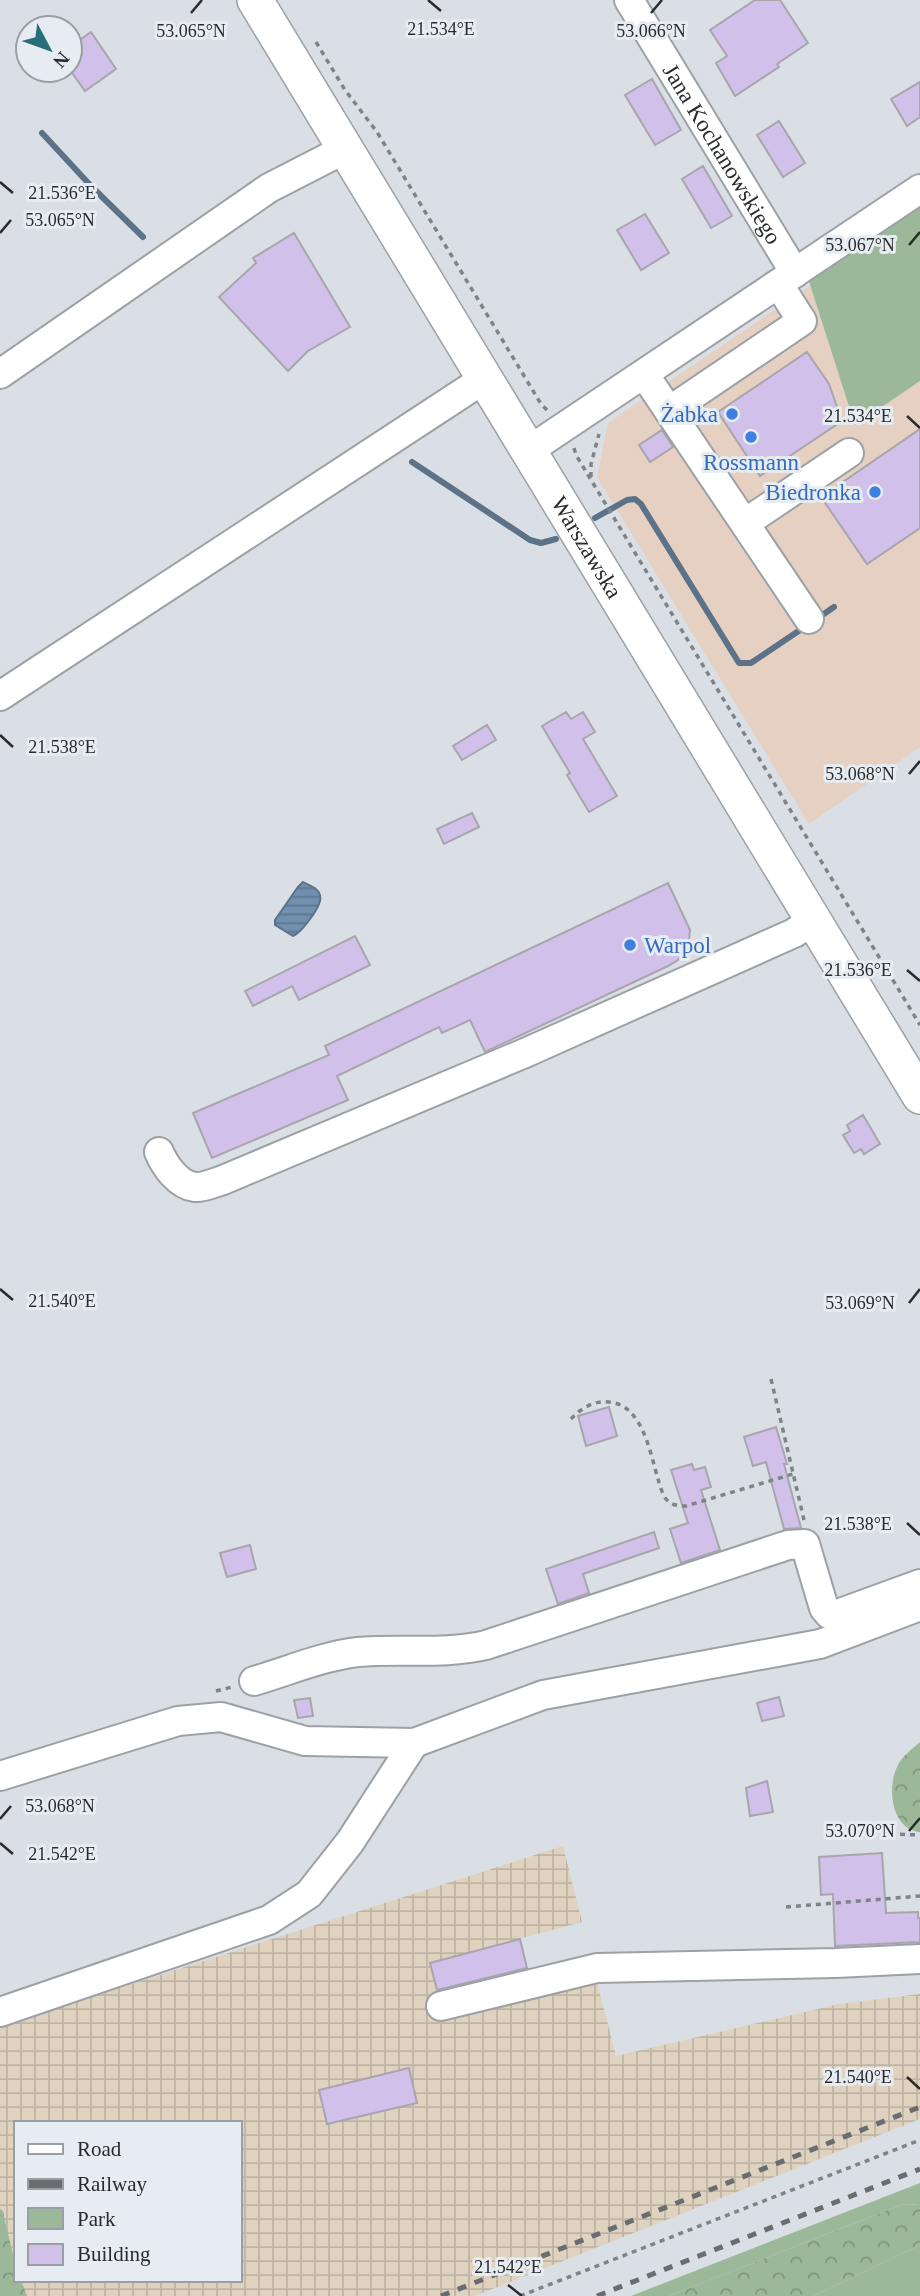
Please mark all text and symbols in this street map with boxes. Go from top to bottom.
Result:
north arrow [14,14,84,84]
text: 21.534°E [407,19,475,39]
text: 53.065°N [156,21,226,41]
text: 53.066°N [616,21,686,41]
text: N [49,48,74,72]
street label: Jana Kochanowskiego [658,59,786,249]
text: 21.536°E [28,183,96,203]
text: 53.065°N [25,210,95,230]
text: 53.067°N [825,235,895,255]
place label: Żabka [661,402,718,427]
marker: Żabka [724,406,740,422]
text: 21.534°E [824,406,892,426]
marker: Rossmann [743,429,759,445]
place label: Rossmann [703,450,799,475]
place label: Biedronka [765,480,861,505]
marker: Biedronka [867,484,883,500]
street label: Warszawska [546,492,627,603]
text: 21.538°E [28,737,96,757]
text: 53.068°N [825,764,895,784]
place label: Warpol [644,933,711,958]
marker: Warpol [622,937,638,953]
text: 21.536°E [824,960,892,980]
text: 21.540°E [28,1291,96,1311]
text: 53.069°N [825,1293,895,1313]
text: 21.538°E [824,1514,892,1534]
text: 53.068°N [25,1796,95,1816]
text: 53.070°N [825,1821,895,1841]
text: 21.542°E [28,1844,96,1864]
text: 21.540°E [824,2067,892,2087]
legend [14,2121,242,2282]
text: Road [77,2137,122,2161]
text: Railway [77,2172,147,2196]
text: Park [77,2207,116,2231]
text: Building [77,2242,151,2266]
text: 21.542°E [474,2257,542,2277]

